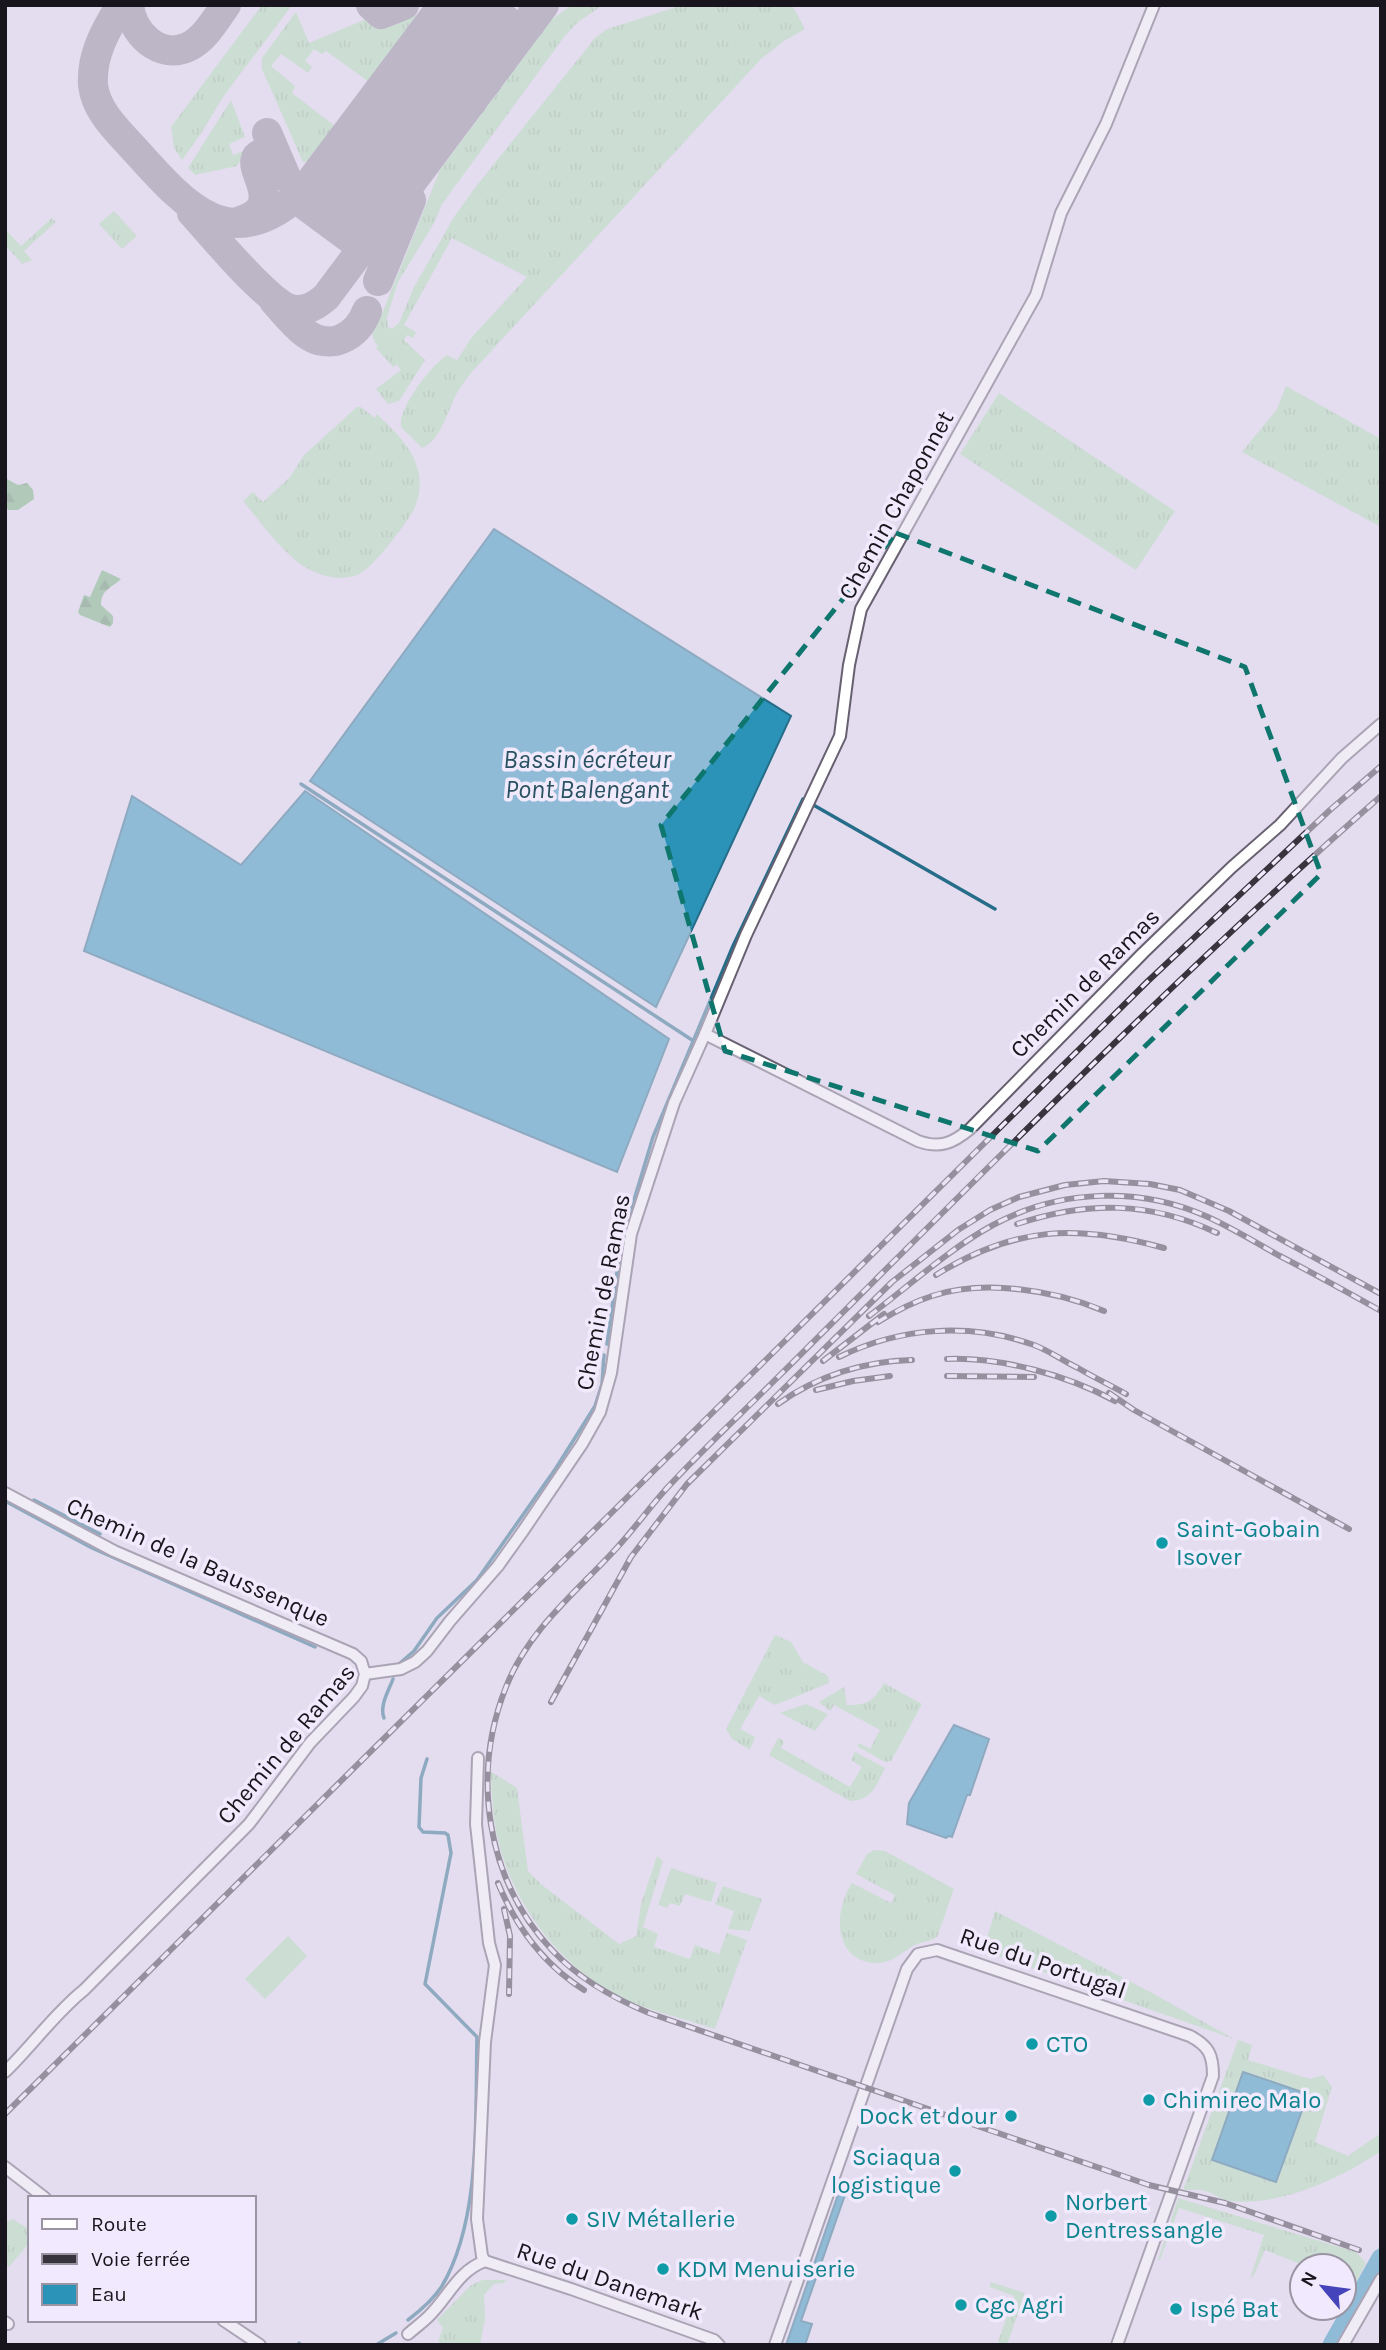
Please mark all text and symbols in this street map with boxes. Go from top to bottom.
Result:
street label: Chemin Chaponnet [833,406,959,604]
water label: Bassin écréteur Pont Balengant [503,744,672,805]
street label: Chemin de Ramas [1004,902,1166,1064]
street label: Chemin de Ramas [570,1191,636,1393]
street label: Chemin de la Baussenque [62,1491,334,1633]
place label: Saint-Gobain Isover [1176,1515,1320,1571]
marker: Saint-Gobain Isover [1154,1535,1170,1551]
street label: Chemin de Ramas [211,1658,361,1830]
street label: Rue du Portugal [956,1921,1130,2005]
place label: CTO [1046,2030,1088,2058]
marker: CTO [1024,2036,1040,2052]
place label: Chimirec Malo [1163,2086,1321,2114]
marker: Chimirec Malo [1141,2092,1157,2108]
place label: Dock et dour [859,2102,997,2130]
marker: Dock et dour [1003,2108,1019,2124]
place label: Sciaqua logistique [831,2143,941,2199]
marker: Sciaqua logistique [947,2163,963,2179]
place label: Norbert Dentressangle [1065,2188,1223,2244]
legend [28,2196,256,2322]
place label: SIV Métallerie [586,2205,735,2233]
marker: Norbert Dentressangle [1043,2208,1059,2224]
marker: SIV Métallerie [564,2211,580,2227]
text: Route [91,2212,147,2236]
street label: Rue du Danemark [513,2236,707,2326]
text: Voie ferrée [91,2247,190,2271]
north arrow [1288,2252,1358,2322]
place label: KDM Menuiserie [677,2255,855,2283]
marker: KDM Menuiserie [655,2261,671,2277]
text: N [1296,2268,1322,2291]
text: Eau [91,2282,127,2306]
place label: Cgc Agri [975,2291,1065,2319]
place label: Ispé Bat [1190,2295,1279,2323]
marker: Cgc Agri [953,2297,969,2313]
marker: Ispé Bat [1168,2301,1184,2317]

